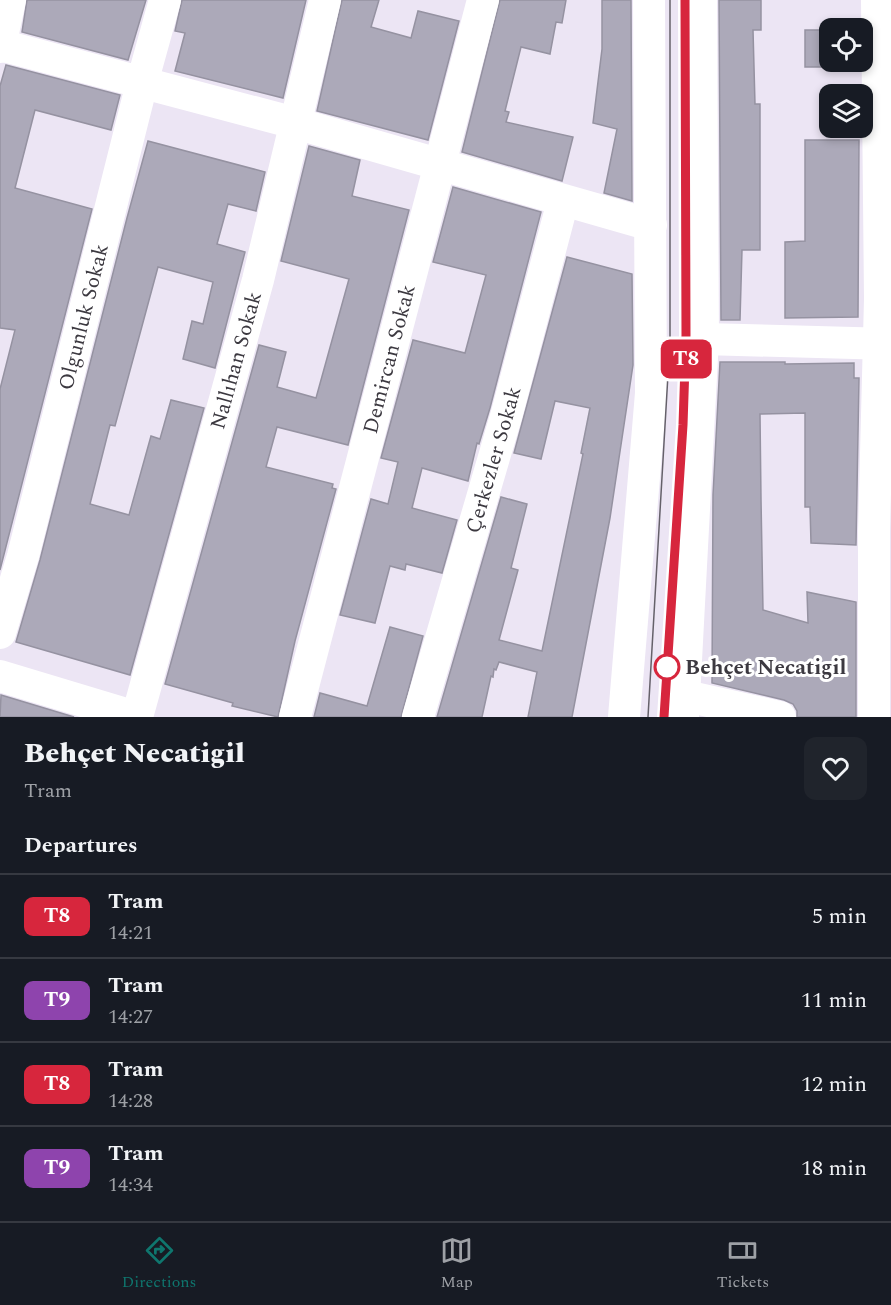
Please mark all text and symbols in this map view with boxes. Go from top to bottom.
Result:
map controls [819,18,873,138]
button: locate [819,18,873,72]
button: layers [819,84,873,138]
street label: Olgunluk Sokak [50,240,118,394]
street label: Demircan Sokak [355,281,425,438]
street label: Nallıhan Sokak [202,288,271,433]
line badge: T8 [659,340,713,378]
text: T8 [673,343,699,375]
street label: Çerkezler Sokak [458,383,530,537]
place label: Behçet Necatigil [685,652,846,684]
marker: Behçet Necatigil [654,654,680,680]
text: Behçet Necatigil [24,732,245,775]
button: heart [804,737,867,800]
text: Tram [24,776,72,806]
text: Departures [24,829,138,862]
text: Tram [108,885,163,918]
text: T8 [44,900,70,932]
text: 5 min [812,900,867,933]
text: 14:21 [108,918,153,948]
text: Tram [108,969,163,1002]
text: T9 [44,984,70,1016]
text: 11 min [801,984,867,1017]
text: 14:27 [108,1002,153,1032]
text: Tram [108,1053,163,1086]
text: T8 [44,1068,70,1100]
text: 12 min [801,1068,867,1101]
text: 14:28 [108,1086,153,1116]
text: Tram [108,1137,163,1170]
text: T9 [44,1152,70,1184]
text: 18 min [801,1152,867,1185]
text: 14:34 [108,1170,153,1200]
tab: Directions [122,1234,197,1294]
tab: Map [440,1234,473,1294]
tab: Tickets [717,1234,769,1294]

